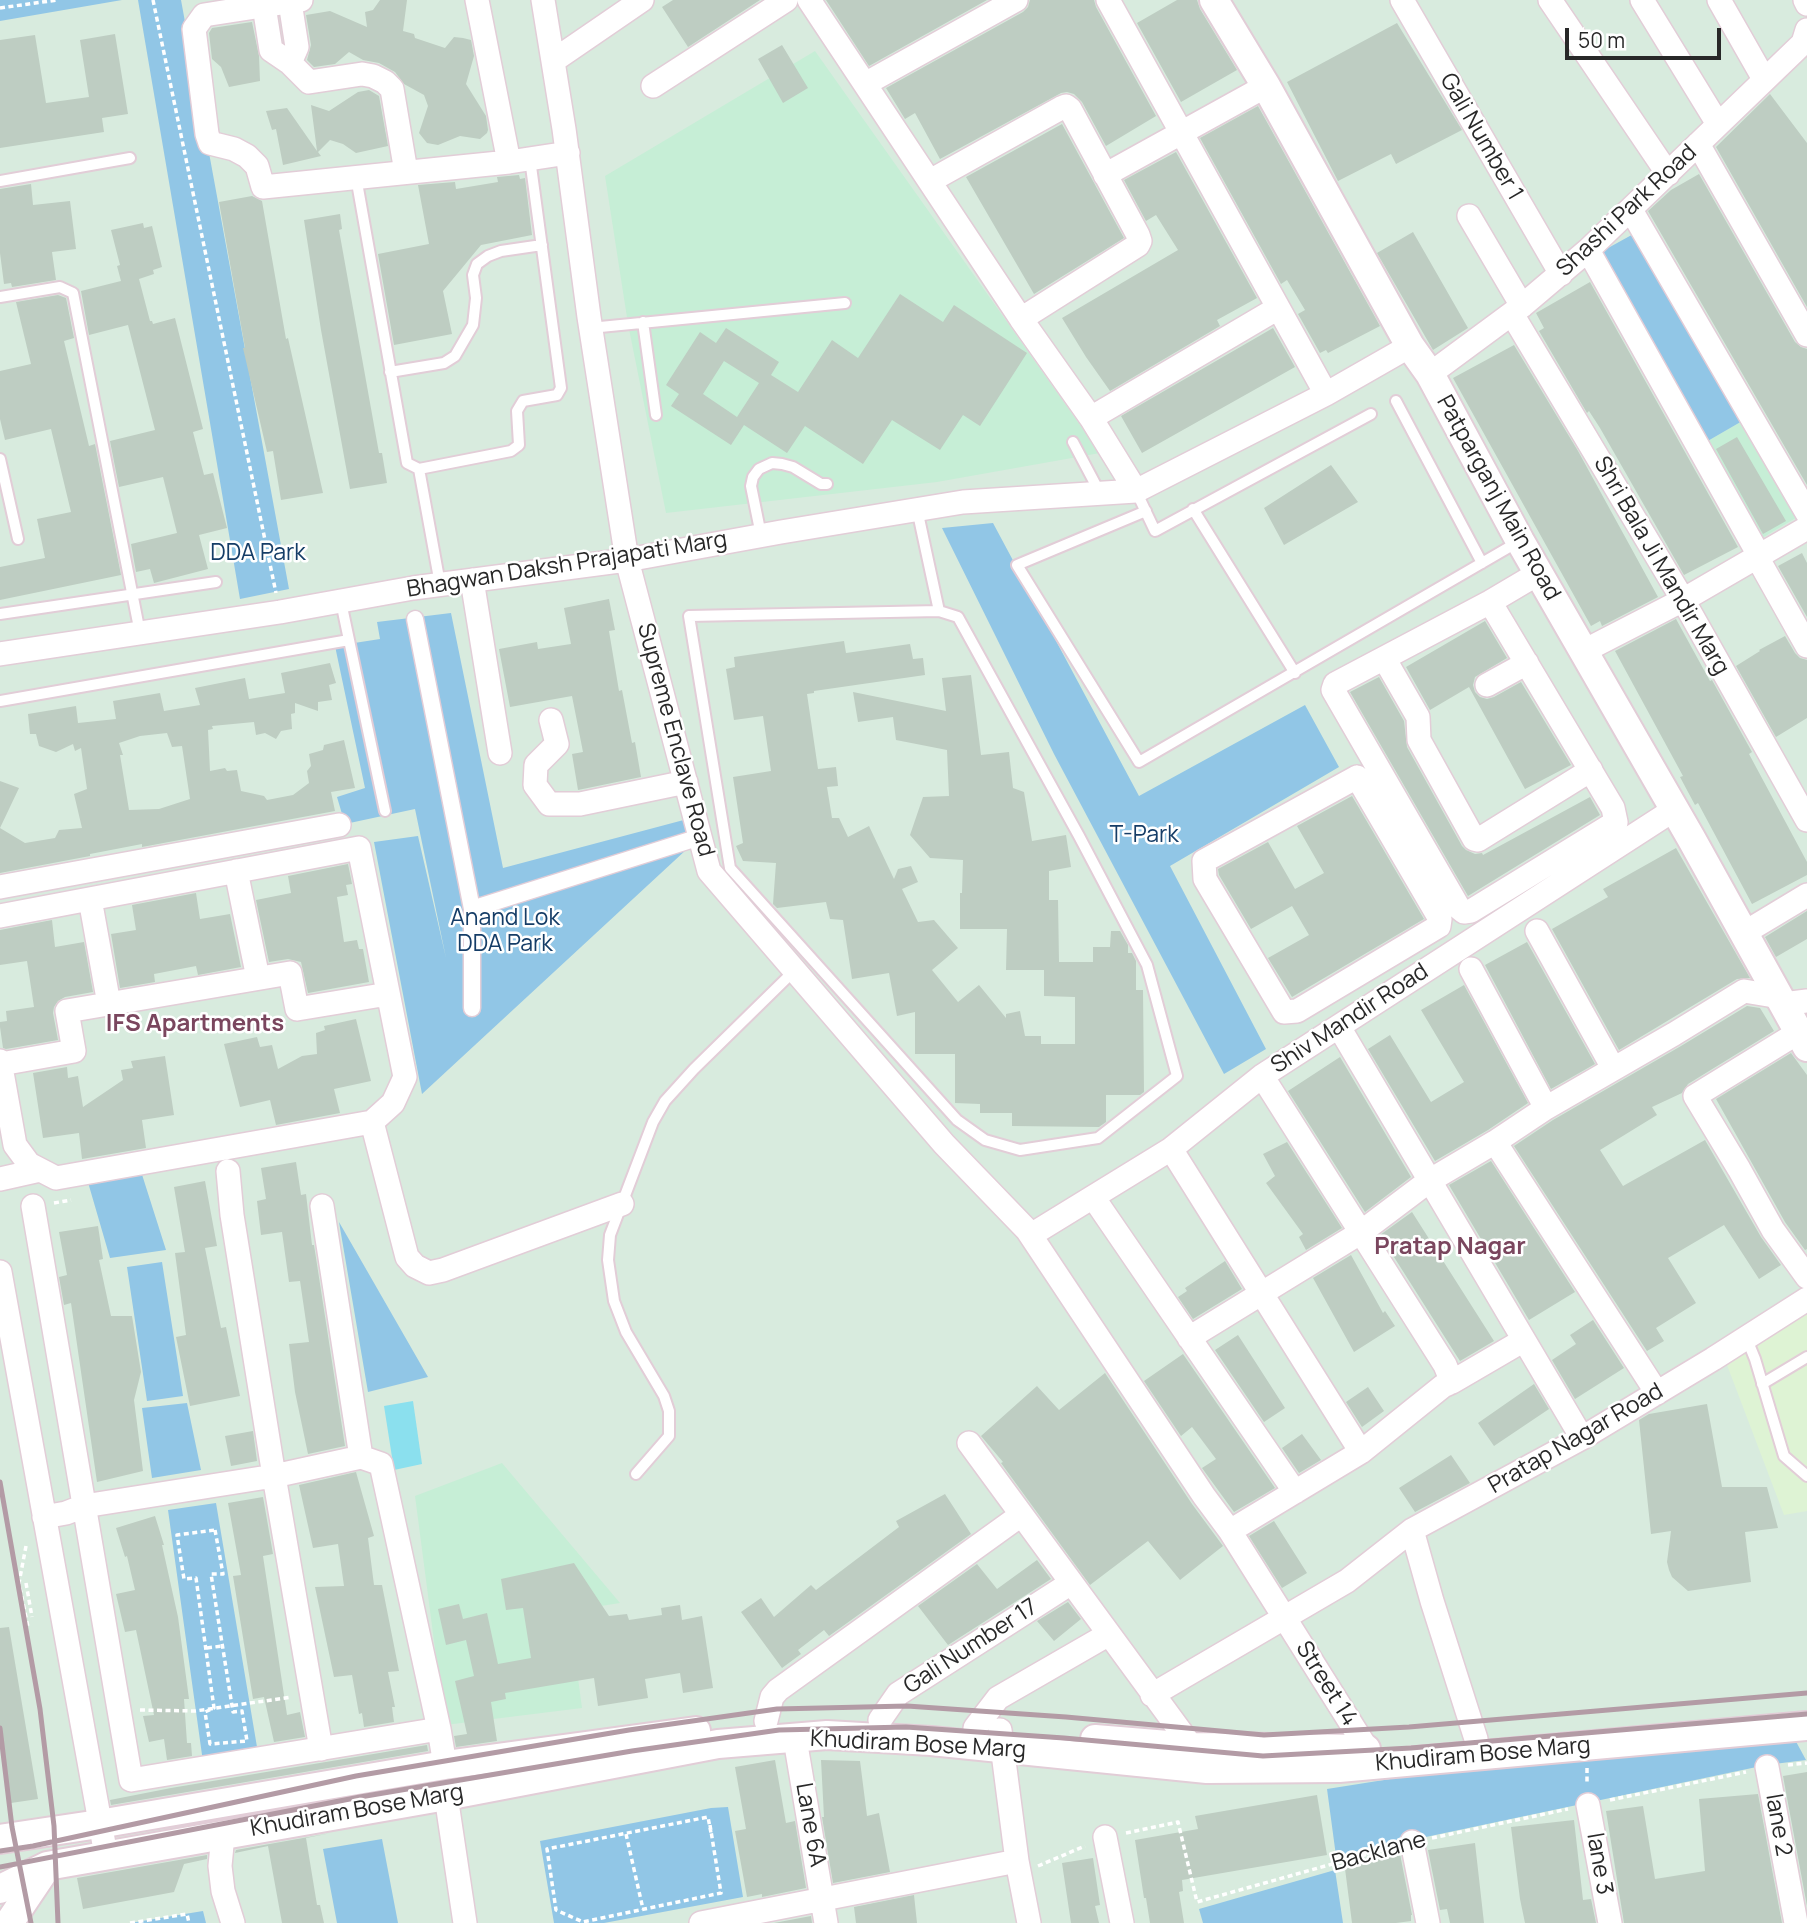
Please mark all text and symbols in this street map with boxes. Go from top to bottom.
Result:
scale bar [1569,14,1725,58]
text: 50 m [1578,26,1625,54]
street label: Gali Number 1 [1434,69,1528,205]
street label: Shashi Park Road [1551,139,1703,283]
street label: Patparganj Main Road [1430,391,1566,605]
street label: Shri Bala Ji Mandir Marg [1587,452,1735,680]
street label: Bhagwan Daksh Prajapati Marg [405,526,729,604]
park label: DDA Park [210,540,306,568]
street label: Supreme Enclave Road [631,620,719,860]
park label: T-Park [1109,822,1179,850]
park label: Anand Lok DDA Park [450,905,560,959]
street label: Shiv Mandir Road [1266,958,1434,1080]
district label: IFS Apartments [106,1010,284,1038]
district label: Pratap Nagar [1374,1233,1526,1261]
street label: Pratap Nagar Road [1484,1378,1668,1500]
street label: Gali Number 17 [899,1594,1043,1700]
street label: Street 14 [1289,1637,1363,1731]
street label: Khudiram Bose Marg [809,1726,1027,1764]
street label: Khudiram Bose Marg [1374,1732,1592,1778]
street label: Khudiram Bose Marg [248,1779,466,1843]
street label: Lane 6A [789,1781,831,1869]
street label: lane 2 [1759,1792,1797,1858]
street label: Backlane [1329,1826,1429,1878]
street label: lane 3 [1580,1831,1618,1897]

